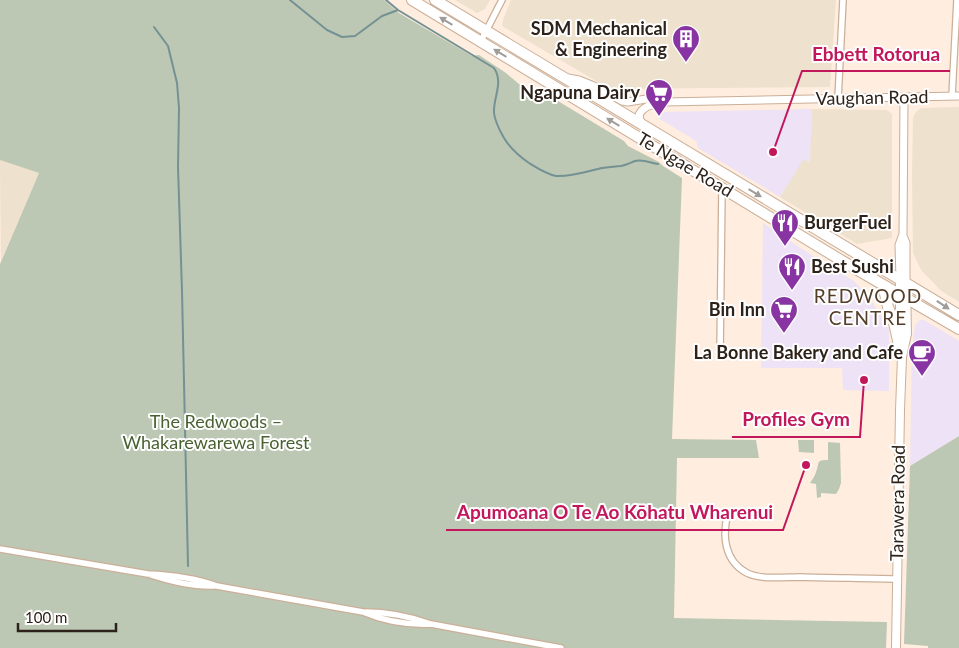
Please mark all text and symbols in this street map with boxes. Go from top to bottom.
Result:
one-way arrow [440,16,453,25]
place label: SDM Mechanical & Engineering [531,17,667,60]
building icon: SDM Mechanical & Engineering [671,24,701,63]
callout: Ebbett Rotorua [802,37,950,71]
text: Ebbett Rotorua [812,42,940,65]
one-way arrow [493,48,506,57]
supermarket icon: Ngapuna Dairy [644,78,674,117]
place label: Ngapuna Dairy [520,81,640,103]
street label: Vaughan Road [815,85,929,109]
one-way arrow [607,117,620,126]
street label: Te Ngae Road [633,127,738,201]
one-way arrow [748,188,761,197]
restaurant icon: BurgerFuel [770,208,800,247]
place label: BurgerFuel [804,211,892,233]
restaurant icon: Best Sushi [777,252,807,291]
place label: Best Sushi [811,255,894,277]
district label: REDWOOD CENTRE [814,284,922,329]
supermarket icon: Bin Inn [769,295,799,334]
place label: Bin Inn [709,298,765,320]
one-way arrow [937,300,950,309]
cafe icon: La Bonne Bakery and Cafe [907,338,937,377]
place label: La Bonne Bakery and Cafe [693,341,903,363]
callout: Profiles Gym [732,403,860,437]
text: Profiles Gym [742,407,850,430]
park label: The Redwoods – Whakarewarewa Forest [123,410,310,453]
street label: Tarawera Road [885,445,909,561]
callout: Apumoana O Te Ao Kōhatu Wharenui [446,496,783,530]
text: Apumoana O Te Ao Kōhatu Wharenui [456,500,773,523]
scale bar [18,600,115,632]
text: 100 m [25,608,67,626]

